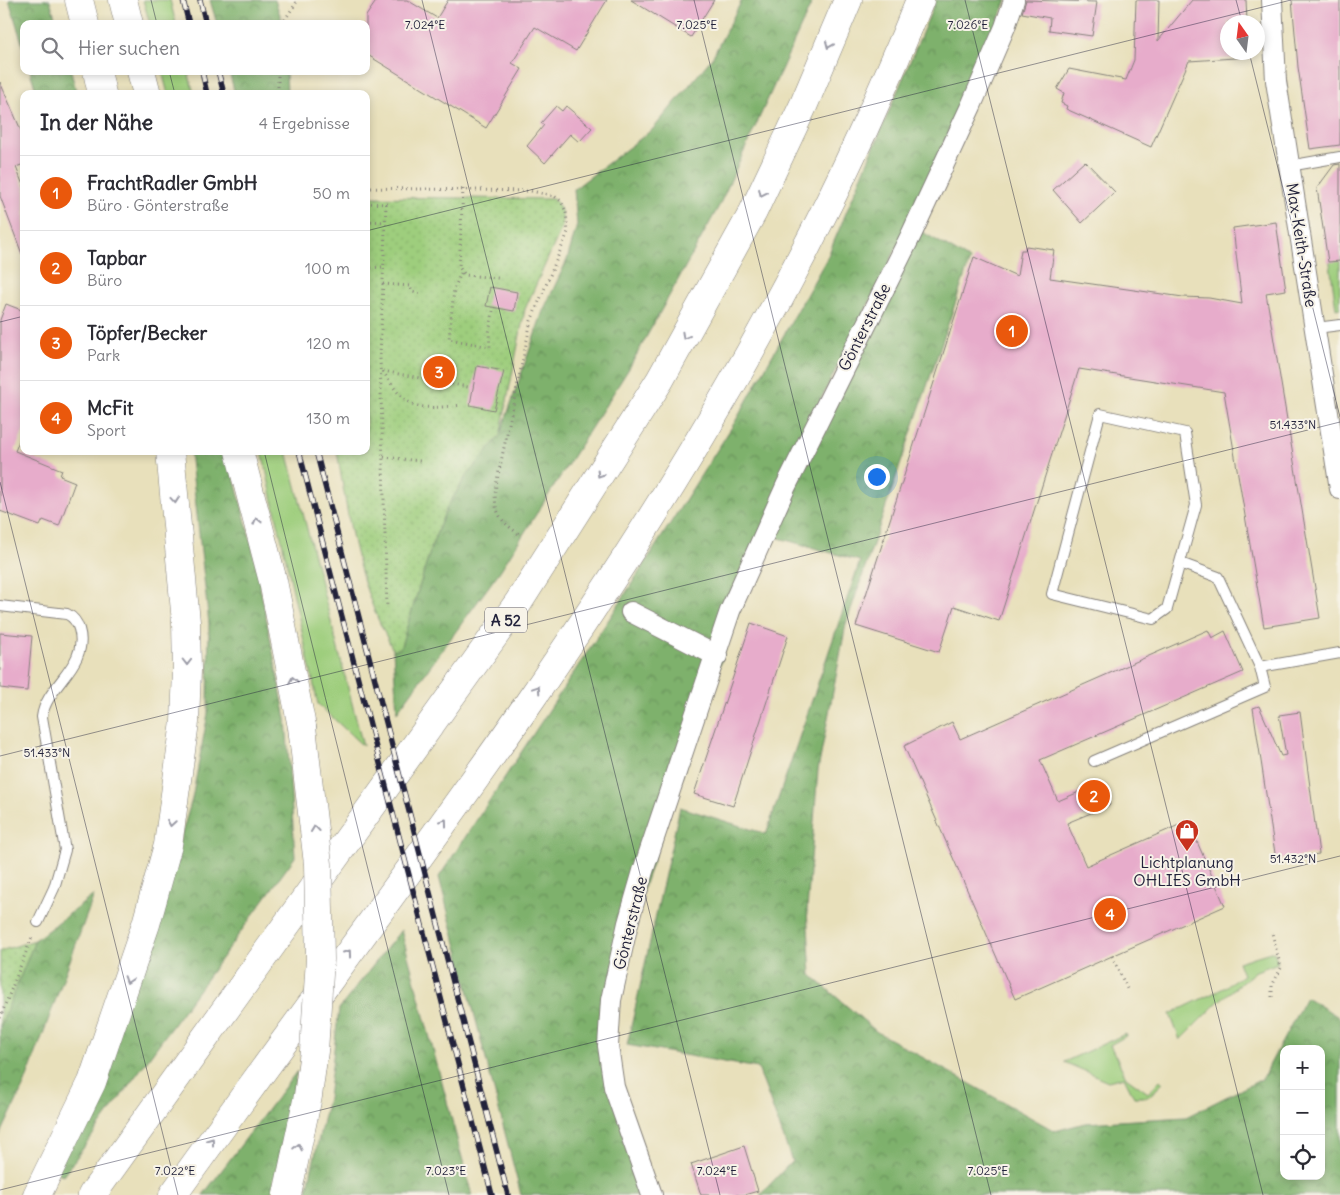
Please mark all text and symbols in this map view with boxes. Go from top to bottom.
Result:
north arrow [1220,15,1265,60]
text: 7.024°E [405,17,445,32]
text: 7.025°E [677,17,717,32]
text: 7.026°E [948,17,988,32]
search box [20,20,370,75]
icon: search [38,34,66,62]
text: Hier suchen [78,36,180,60]
one-way arrow [824,40,835,49]
text: In der Nähe [40,109,153,136]
text: 4 Ergebnisse [259,113,350,133]
text: FrachtRadler GmbH [87,171,257,195]
street label: Max-Keith-Straße [1282,181,1322,309]
text: 1 [53,183,59,203]
text: 50 m [312,183,350,203]
one-way arrow [758,188,769,197]
text: Büro · Gönterstraße [87,195,229,215]
text: Tapbar [87,246,146,270]
text: 2 [52,258,60,278]
text: 100 m [305,258,350,278]
text: Büro [87,270,122,290]
street label: Gönterstraße [833,280,895,374]
pin: 1 [996,312,1028,350]
text: Töpfer/Becker [87,321,207,345]
one-way arrow [681,330,691,339]
text: 3 [51,333,61,353]
text: 120 m [307,333,350,353]
text: Park [87,345,120,365]
pin: 3 [423,353,455,391]
text: McFit [87,396,133,420]
text: 4 [51,408,61,428]
text: 130 m [306,408,350,428]
text: 51.433°N [1270,417,1316,432]
text: Sport [87,420,126,440]
your location [864,464,890,490]
one-way arrow [597,469,606,478]
one-way arrow [169,496,180,504]
one-way arrow [253,517,263,525]
road number: A 52 [485,608,527,632]
one-way arrow [182,658,192,666]
one-way arrow [288,675,298,684]
one-way arrow [531,685,540,694]
text: 51.433°N [24,745,70,760]
pin: 2 [1078,777,1110,815]
shop icon: Lichtplanung OHLIES GmbH [1174,818,1200,852]
one-way arrow [167,819,177,828]
one-way arrow [438,819,446,828]
one-way arrow [309,825,320,833]
text: 51.432°N [1270,851,1316,866]
place label: Lichtplanung OHLIES GmbH [1133,852,1241,890]
street label: Gönterstraße [609,874,651,972]
pin: 4 [1094,895,1126,933]
one-way arrow [342,949,351,959]
one-way arrow [123,975,133,983]
map controls [1280,1045,1325,1180]
button: + [1280,1045,1325,1090]
button: − [1280,1090,1325,1135]
button: locate [1280,1135,1325,1180]
one-way arrow [205,1137,214,1147]
one-way arrow [292,1143,302,1152]
text: 7.022°E [155,1163,195,1178]
text: 7.023°E [426,1163,466,1178]
text: 7.024°E [697,1163,737,1178]
text: 7.025°E [968,1163,1008,1178]

